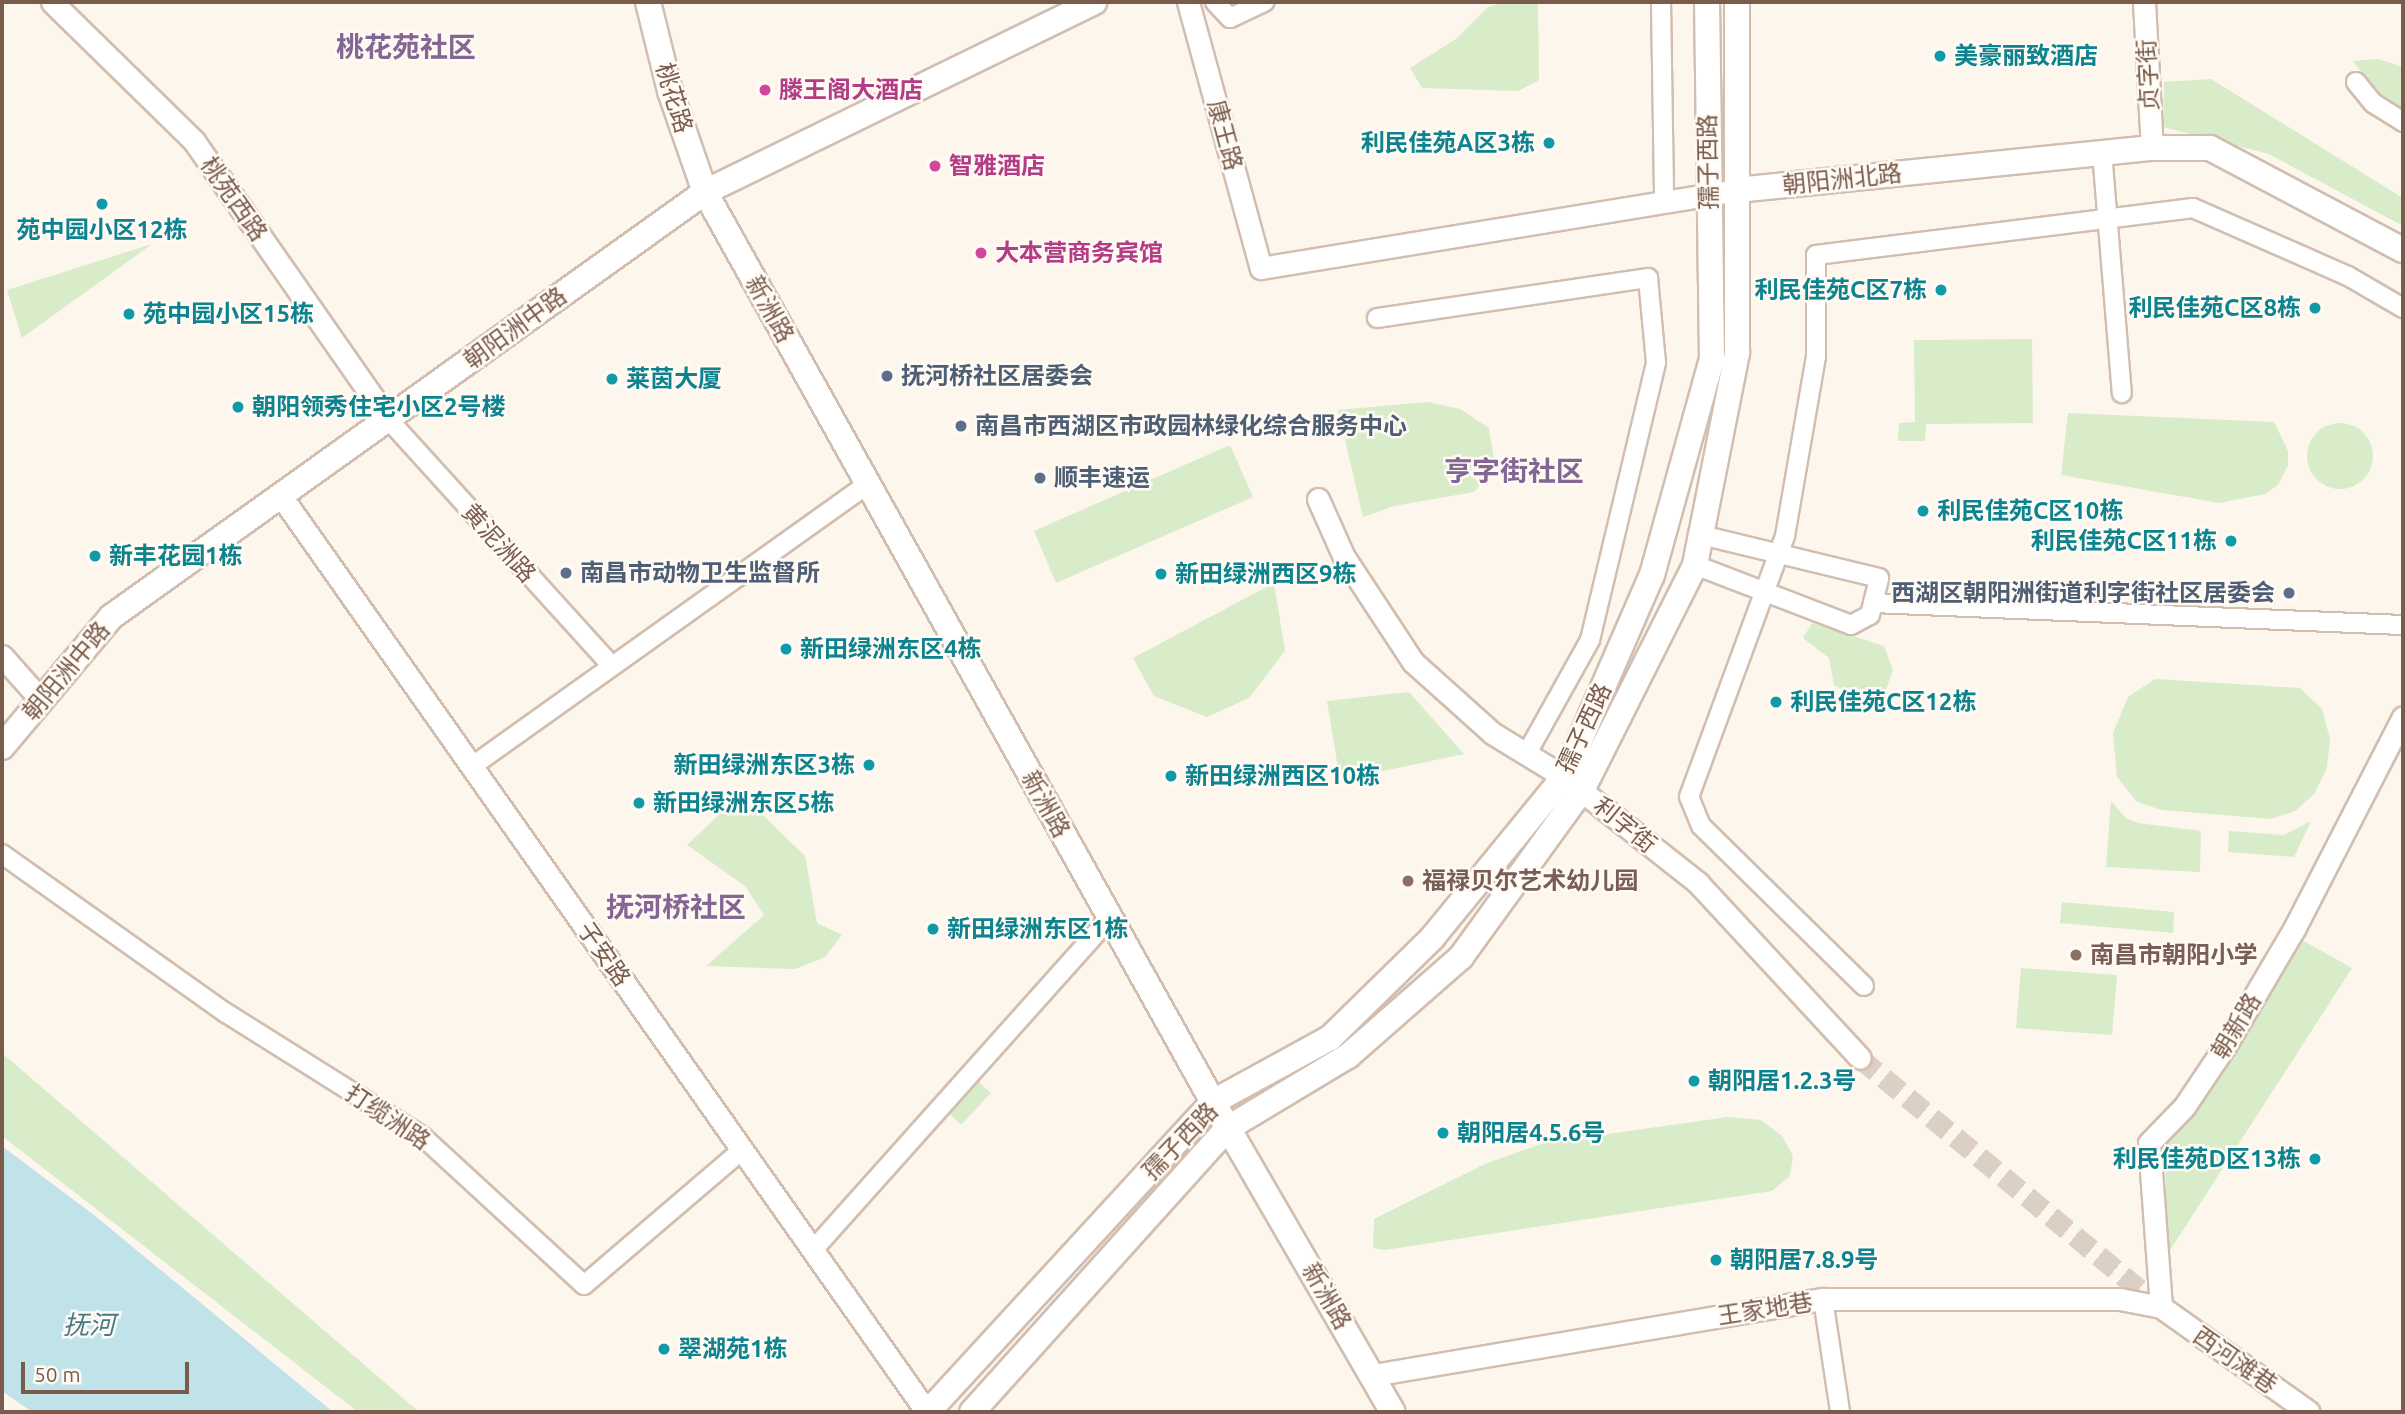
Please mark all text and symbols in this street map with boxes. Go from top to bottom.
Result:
district label: 桃花苑社区 [336,30,476,64]
street label: 贞字街 [2132,38,2164,112]
place label: 美豪丽致酒店 [1954,42,2098,70]
marker: 美豪丽致酒店 [1932,48,1948,64]
street label: 桃花路 [650,59,698,137]
place label: 滕王阁大酒店 [779,76,923,104]
marker: 滕王阁大酒店 [757,82,773,98]
street label: 康王路 [1202,96,1248,174]
street label: 孺子西路 [1693,114,1723,210]
place label: 利民佳苑A区3栋 [1361,129,1535,157]
marker: 利民佳苑A区3栋 [1541,135,1557,151]
street label: 桃苑西路 [195,151,273,247]
place label: 智雅酒店 [949,152,1045,180]
marker: 智雅酒店 [927,158,943,174]
street label: 朝阳洲北路 [1781,158,1903,200]
marker: 苑中园小区12栋 [94,196,110,212]
place label: 苑中园小区12栋 [16,216,188,244]
place label: 大本营商务宾馆 [995,239,1163,267]
marker: 大本营商务宾馆 [973,245,989,261]
street label: 新洲路 [740,271,800,347]
place label: 利民佳苑C区7栋 [1754,276,1927,304]
street label: 朝阳洲中路 [458,281,572,375]
marker: 利民佳苑C区7栋 [1933,282,1949,298]
place label: 利民佳苑C区8栋 [2128,294,2301,322]
place label: 苑中园小区15栋 [143,300,314,328]
marker: 利民佳苑C区8栋 [2307,300,2323,316]
marker: 苑中园小区15栋 [121,306,137,322]
place label: 抚河桥社区居委会 [901,362,1093,390]
place label: 莱茵大厦 [626,365,722,393]
marker: 抚河桥社区居委会 [879,368,895,384]
marker: 莱茵大厦 [604,371,620,387]
place label: 朝阳领秀住宅小区2号楼 [252,393,506,421]
marker: 朝阳领秀住宅小区2号楼 [230,399,246,415]
place label: 南昌市西湖区市政园林绿化综合服务中心 [975,412,1407,440]
marker: 南昌市西湖区市政园林绿化综合服务中心 [953,418,969,434]
district label: 亨字街社区 [1444,454,1584,488]
place label: 顺丰速运 [1054,464,1150,492]
marker: 顺丰速运 [1032,470,1048,486]
place label: 利民佳苑C区10栋 [1937,497,2123,525]
street label: 黄泥洲路 [456,498,542,588]
marker: 利民佳苑C区10栋 [1915,503,1931,519]
place label: 利民佳苑C区11栋 [2031,527,2217,555]
marker: 利民佳苑C区11栋 [2223,533,2239,549]
place label: 新丰花园1栋 [109,542,243,570]
marker: 新丰花园1栋 [87,548,103,564]
place label: 南昌市动物卫生监督所 [580,559,820,587]
place label: 新田绿洲西区9栋 [1175,560,1357,588]
marker: 南昌市动物卫生监督所 [558,565,574,581]
marker: 新田绿洲西区9栋 [1153,566,1169,582]
place label: 西湖区朝阳洲街道利字街社区居委会 [1891,579,2275,607]
marker: 西湖区朝阳洲街道利字街社区居委会 [2281,585,2297,601]
street label: 朝阳洲中路 [16,616,116,726]
place label: 新田绿洲东区4栋 [800,635,982,663]
marker: 新田绿洲东区4栋 [778,641,794,657]
street label: 孺子西路 [1551,678,1617,778]
place label: 利民佳苑C区12栋 [1790,688,1976,716]
marker: 利民佳苑C区12栋 [1768,694,1784,710]
place label: 新田绿洲东区3栋 [673,751,855,779]
marker: 新田绿洲东区3栋 [861,757,877,773]
place label: 新田绿洲西区10栋 [1185,762,1380,790]
street label: 新洲路 [1016,766,1076,842]
marker: 新田绿洲西区10栋 [1163,768,1179,784]
place label: 新田绿洲东区5栋 [653,789,835,817]
street label: 利字街 [1588,791,1662,859]
marker: 新田绿洲东区5栋 [631,795,647,811]
place label: 福禄贝尔艺术幼儿园 [1422,867,1638,895]
marker: 福禄贝尔艺术幼儿园 [1400,873,1416,889]
district label: 抚河桥社区 [606,890,746,924]
place label: 新田绿洲东区1栋 [947,915,1129,943]
street label: 子安路 [572,916,636,992]
marker: 新田绿洲东区1栋 [925,921,941,937]
place label: 南昌市朝阳小学 [2090,941,2258,969]
marker: 南昌市朝阳小学 [2068,947,2084,963]
street label: 朝新路 [2205,988,2267,1064]
place label: 朝阳居1.2.3号 [1708,1067,1856,1095]
marker: 朝阳居1.2.3号 [1686,1073,1702,1089]
street label: 打缆洲路 [340,1078,436,1156]
street label: 孺子西路 [1136,1096,1224,1186]
place label: 朝阳居4.5.6号 [1457,1119,1605,1147]
marker: 朝阳居4.5.6号 [1435,1125,1451,1141]
place label: 利民佳苑D区13栋 [2112,1145,2301,1173]
marker: 利民佳苑D区13栋 [2307,1151,2323,1167]
place label: 朝阳居7.8.9号 [1730,1246,1878,1274]
marker: 朝阳居7.8.9号 [1708,1252,1724,1268]
street label: 新洲路 [1297,1258,1357,1334]
street label: 王家地巷 [1715,1287,1815,1331]
water label: 抚河 [63,1309,115,1341]
street label: 西河滩巷 [2187,1321,2283,1399]
place label: 翠湖苑1栋 [678,1335,788,1363]
marker: 翠湖苑1栋 [656,1341,672,1357]
scale bar [24,1348,192,1392]
text: 50 m [34,1362,81,1386]

